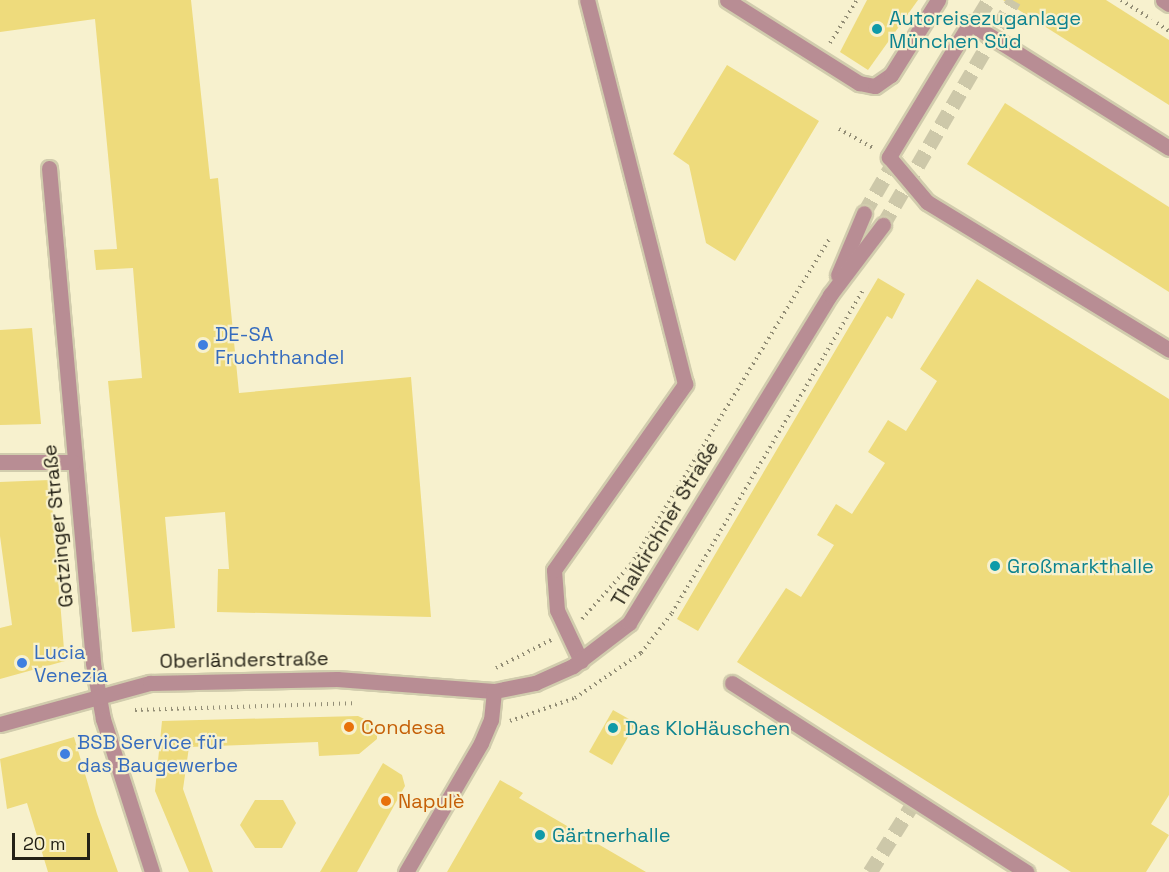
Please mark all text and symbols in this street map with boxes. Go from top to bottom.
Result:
place label: Autoreisezuganlage München Süd [889,6,1081,53]
marker: Autoreisezuganlage München Süd [870,22,884,36]
place label: DE-SA Fruchthandel [215,322,344,369]
marker: DE-SA Fruchthandel [196,338,210,352]
street label: Thalkirchner Straße [606,437,724,611]
street label: Gotzinger Straße [38,443,78,609]
place label: Großmarkthalle [1007,554,1154,578]
marker: Großmarkthalle [988,559,1002,573]
place label: Lucia Venezia [34,640,108,687]
street label: Oberländerstraße [159,647,329,673]
marker: Lucia Venezia [15,656,29,670]
place label: Condesa [361,715,445,739]
place label: Das KloHäuschen [625,716,790,740]
marker: Condesa [342,720,356,734]
marker: Das KloHäuschen [606,721,620,735]
place label: BSB Service für das Baugewerbe [77,730,238,777]
marker: BSB Service für das Baugewerbe [58,747,72,761]
place label: Napulè [398,789,465,813]
marker: Napulè [379,794,393,808]
scale bar [15,821,93,859]
place label: Gärtnerhalle [552,823,670,847]
marker: Gärtnerhalle [533,828,547,842]
text: 20 m [23,832,66,855]

